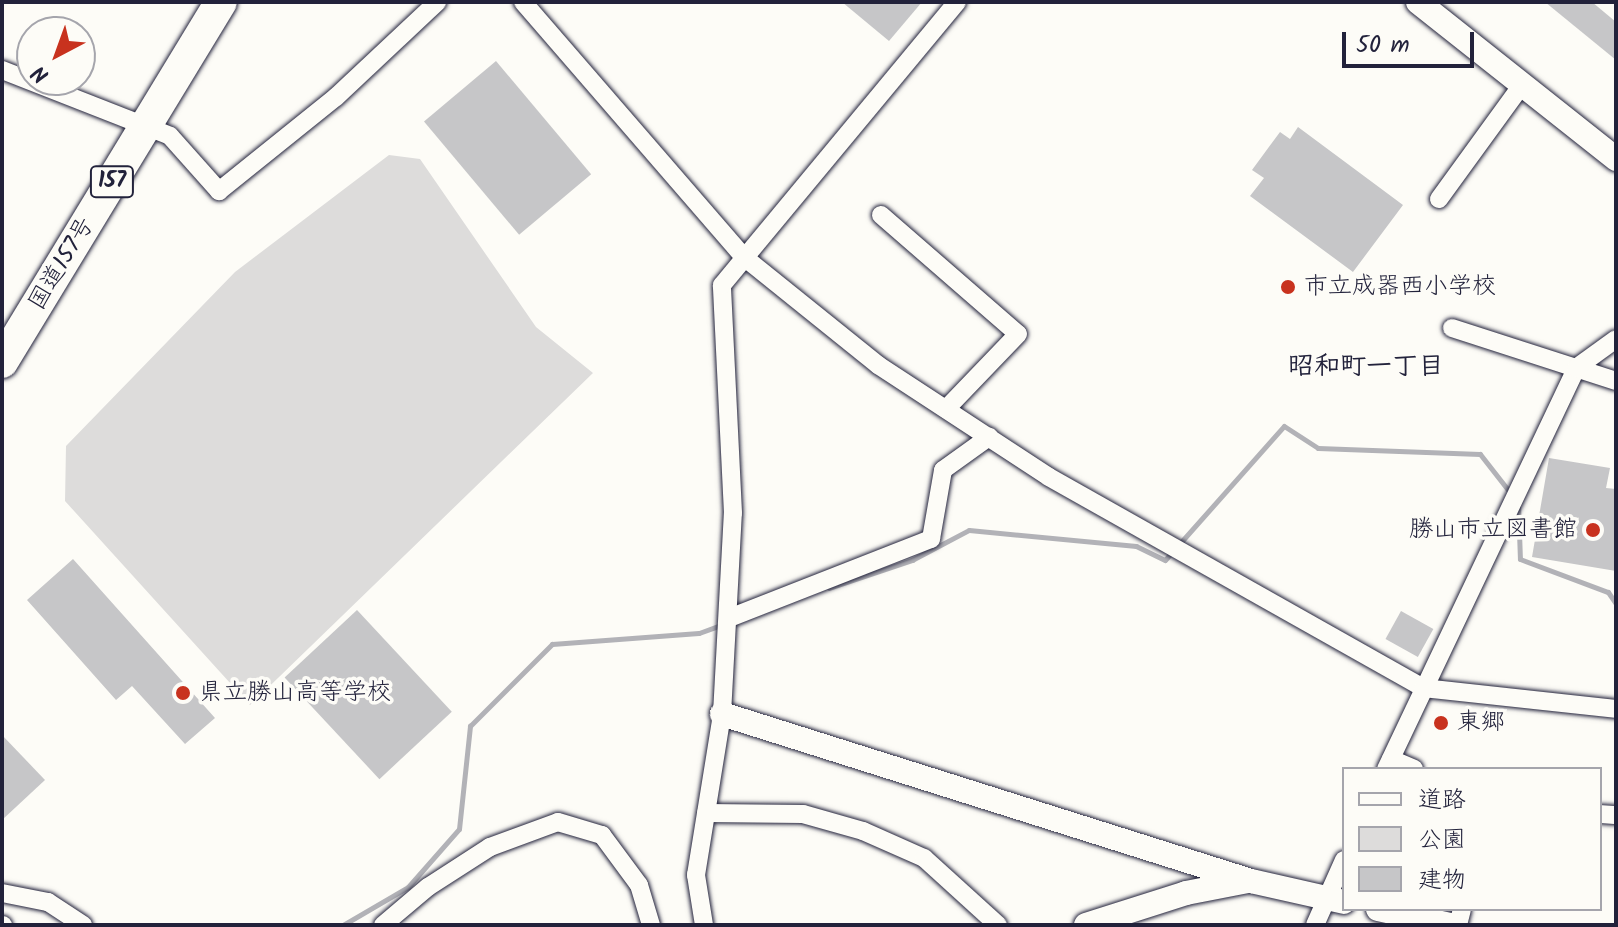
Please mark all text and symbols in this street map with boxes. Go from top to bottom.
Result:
north arrow [16,16,96,96]
scale bar [1346,16,1478,66]
text: 50 m [1356,26,1410,65]
text: N [25,55,58,91]
road number: 157 [88,164,136,200]
street label: 国道157号 [23,212,101,316]
place label: 市立成器西小学校 [1304,273,1496,301]
marker: 市立成器西小学校 [1279,278,1297,296]
district label: 昭和町一丁目 [1288,352,1444,384]
place label: 勝山市立図書館 [1409,516,1577,544]
marker: 勝山市立図書館 [1584,521,1602,539]
place label: 県立勝山高等学校 [199,679,391,707]
marker: 県立勝山高等学校 [174,684,192,702]
place label: 東郷 [1457,709,1505,737]
marker: 東郷 [1432,714,1450,732]
legend [1342,767,1602,911]
text: 道路 [1418,781,1466,820]
text: 公園 [1418,821,1466,860]
text: 建物 [1418,861,1466,900]

